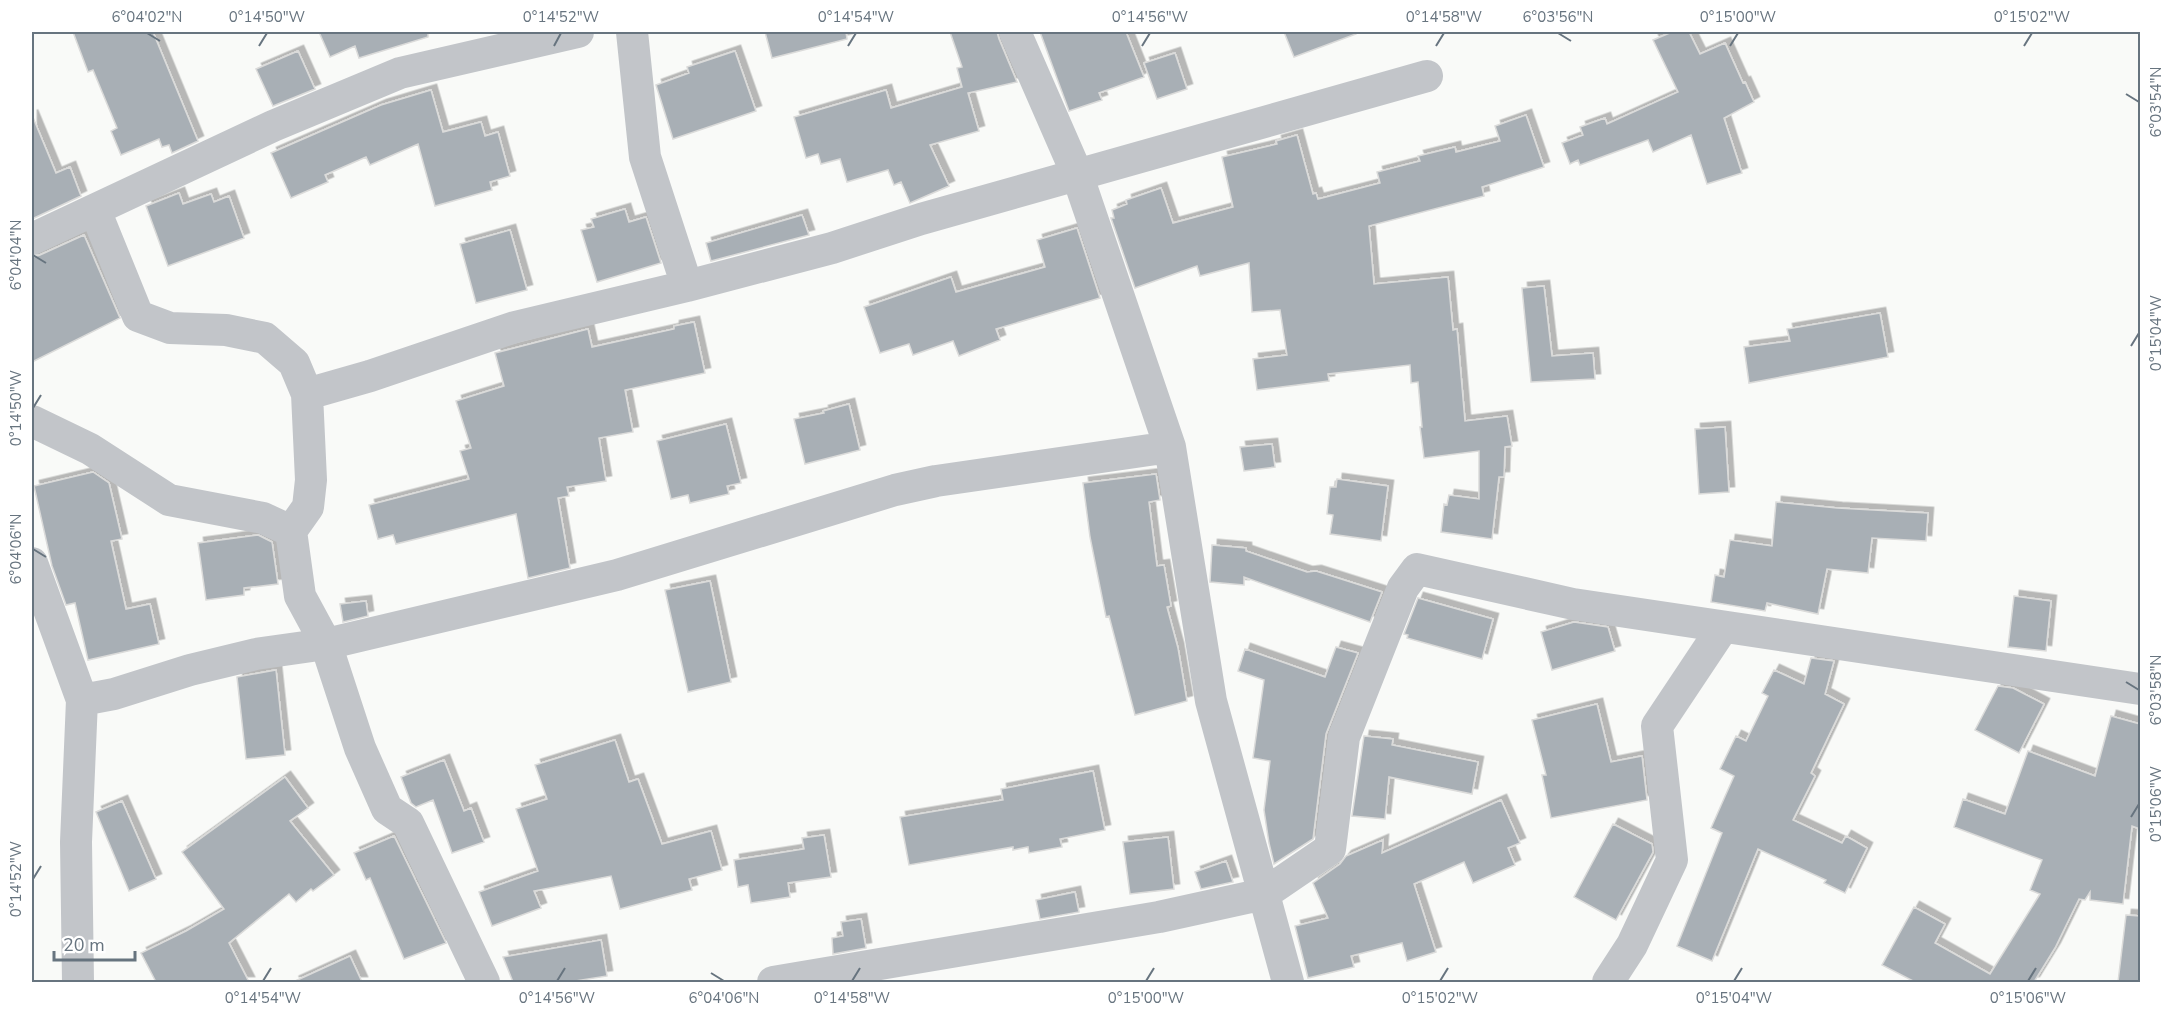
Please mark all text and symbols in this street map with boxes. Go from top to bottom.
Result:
text: 6°04'02"N [112,7,182,27]
text: 0°14'50"W [229,7,306,27]
text: 0°14'52"W [523,7,600,27]
text: 0°14'54"W [818,7,895,27]
text: 0°14'56"W [1112,7,1189,27]
text: 0°14'58"W [1406,7,1483,27]
text: 6°03'56"N [1523,7,1593,27]
text: 0°15'00"W [1700,7,1777,27]
text: 0°15'02"W [1994,7,2071,27]
text: 6°03'54"N [2146,67,2166,137]
text: 6°04'04"N [6,220,26,290]
text: 0°15'04"W [2146,294,2166,371]
text: 0°14'50"W [6,369,26,446]
text: 6°04'06"N [6,514,26,584]
text: 6°03'58"N [2146,655,2166,725]
text: 0°15'06"W [2146,765,2166,842]
text: 0°14'52"W [6,840,26,917]
scale bar [54,924,135,962]
text: 20 m [63,933,105,957]
text: 0°14'54"W [225,988,302,1008]
text: 0°14'56"W [519,988,596,1008]
text: 6°04'06"N [689,988,759,1008]
text: 0°14'58"W [814,988,891,1008]
text: 0°15'00"W [1108,988,1185,1008]
text: 0°15'02"W [1402,988,1479,1008]
text: 0°15'04"W [1696,988,1773,1008]
text: 0°15'06"W [1990,988,2067,1008]

